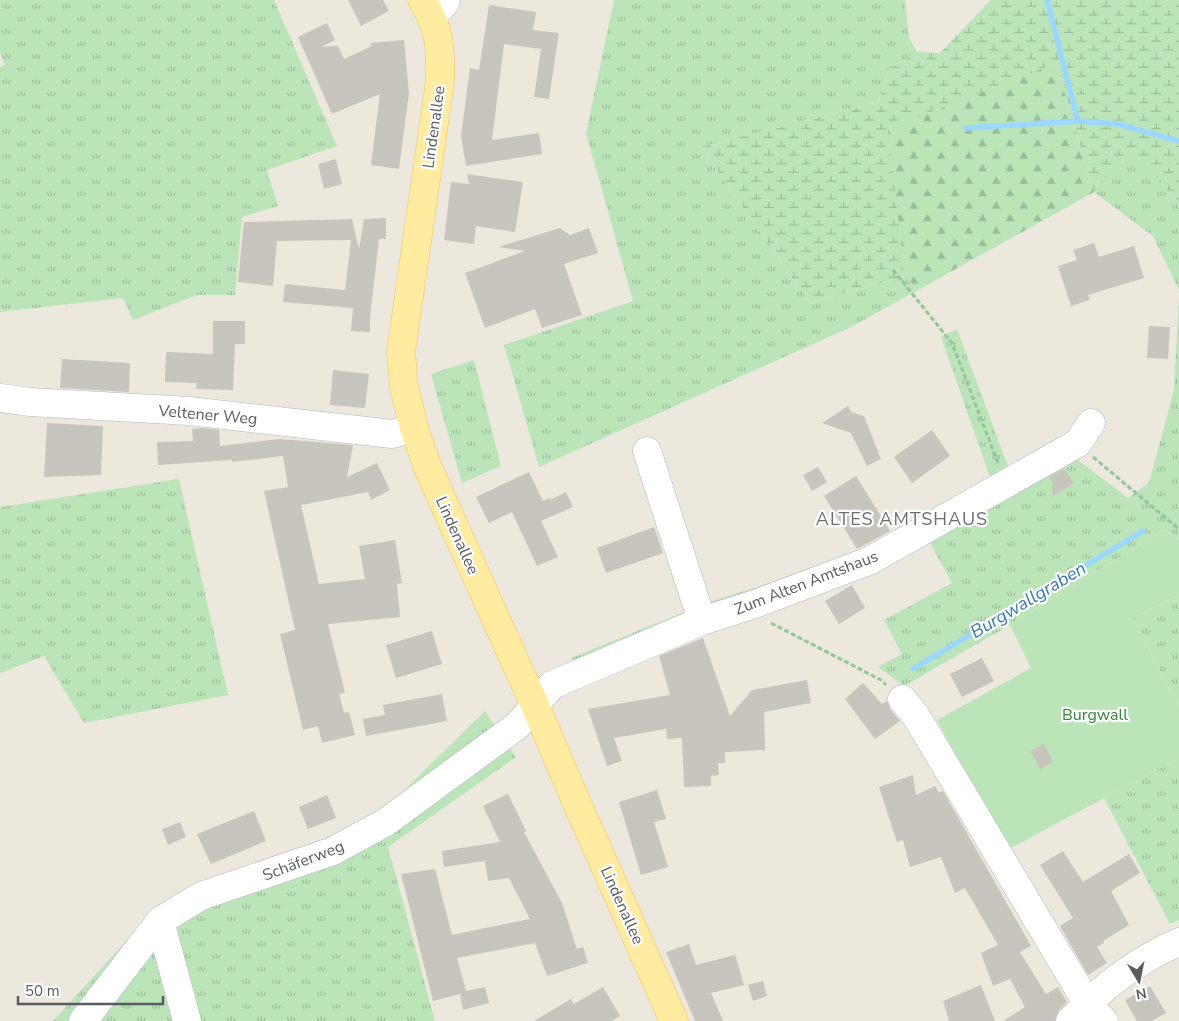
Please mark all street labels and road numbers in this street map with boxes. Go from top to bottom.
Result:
street label: Lindenallee [417,84,451,170]
street label: Veltener Weg [157,400,258,430]
street label: Lindenallee [430,493,484,578]
street label: Zum Alten Amtshaus [731,545,881,621]
street label: Schäferweg [259,835,347,887]
street label: Lindenallee [595,863,649,948]

